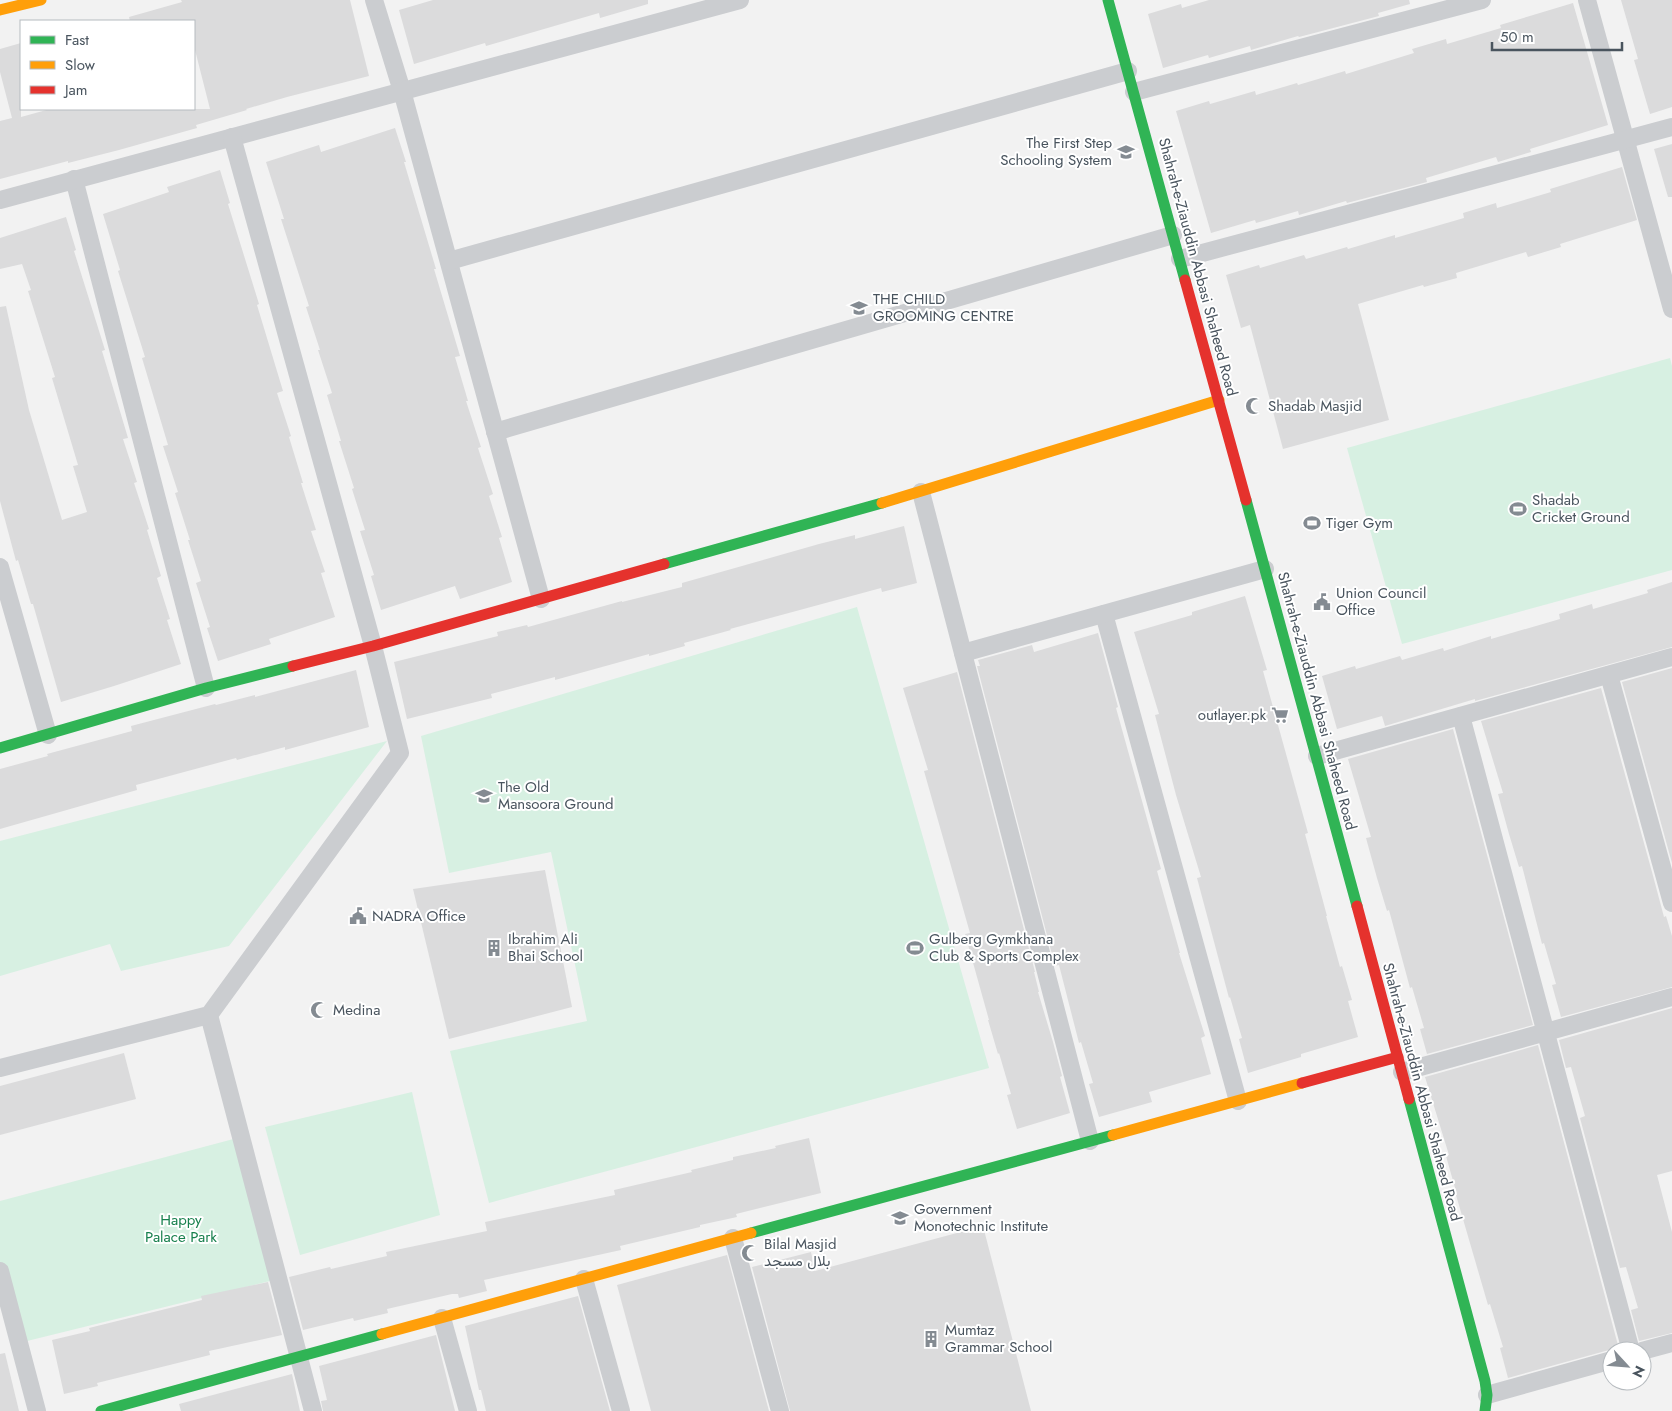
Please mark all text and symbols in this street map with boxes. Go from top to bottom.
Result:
legend [20,20,195,110]
scale bar [1492,20,1622,52]
text: 50 m [1500,26,1534,48]
text: Fast [65,29,89,51]
text: Slow [65,54,96,76]
text: Jam [63,79,88,101]
place label: The First Step Schooling System [1000,132,1112,171]
street label: Shahrah-e-Ziauddin Abbasi Shaheed Road [1153,135,1243,399]
school or university icon: The First Step Schooling System [1116,142,1136,162]
place label: THE CHILD GROOMING CENTRE [873,288,1014,327]
school or university icon: THE CHILD GROOMING CENTRE [849,298,869,318]
place label: Shadab Masjid [1268,395,1362,417]
mosque icon: Shadab Masjid [1244,396,1264,416]
place label: Shadab Cricket Ground [1532,489,1630,528]
sports icon: Shadab Cricket Ground [1508,499,1528,519]
place label: Tiger Gym [1326,512,1393,534]
sports icon: Tiger Gym [1302,513,1322,533]
street label: Shahrah-e-Ziauddin Abbasi Shaheed Road [1272,569,1362,833]
place label: Union Council Office [1336,582,1426,621]
public building icon: Union Council Office [1312,592,1332,612]
place label: outlayer.pk [1198,704,1266,726]
supermarket icon: outlayer.pk [1270,705,1290,725]
place label: The Old Mansoora Ground [498,776,614,815]
school or university icon: The Old Mansoora Ground [474,786,494,806]
place label: NADRA Office [372,905,466,927]
public building icon: NADRA Office [348,906,368,926]
place label: Ibrahim Ali Bhai School [508,928,583,967]
place label: Gulberg Gymkhana Club & Sports Complex [929,928,1079,967]
building icon: Ibrahim Ali Bhai School [484,938,504,958]
sports icon: Gulberg Gymkhana Club & Sports Complex [905,938,925,958]
street label: Shahrah-e-Ziauddin Abbasi Shaheed Road [1377,960,1467,1224]
place label: Medina [333,999,380,1021]
mosque icon: Medina [309,1000,329,1020]
place label: Government Monotechnic Institute [914,1198,1048,1237]
school or university icon: Government Monotechnic Institute [890,1208,910,1228]
park label: Happy Palace Park [145,1209,217,1248]
place label: Bilal Masjid بلال مسجد [764,1233,837,1272]
mosque icon: Bilal Masjid بلال مسجد [740,1243,760,1263]
place label: Mumtaz Grammar School [945,1319,1052,1358]
building icon: Mumtaz Grammar School [921,1329,941,1349]
north arrow [1602,1341,1652,1391]
text: N [1627,1362,1650,1381]

